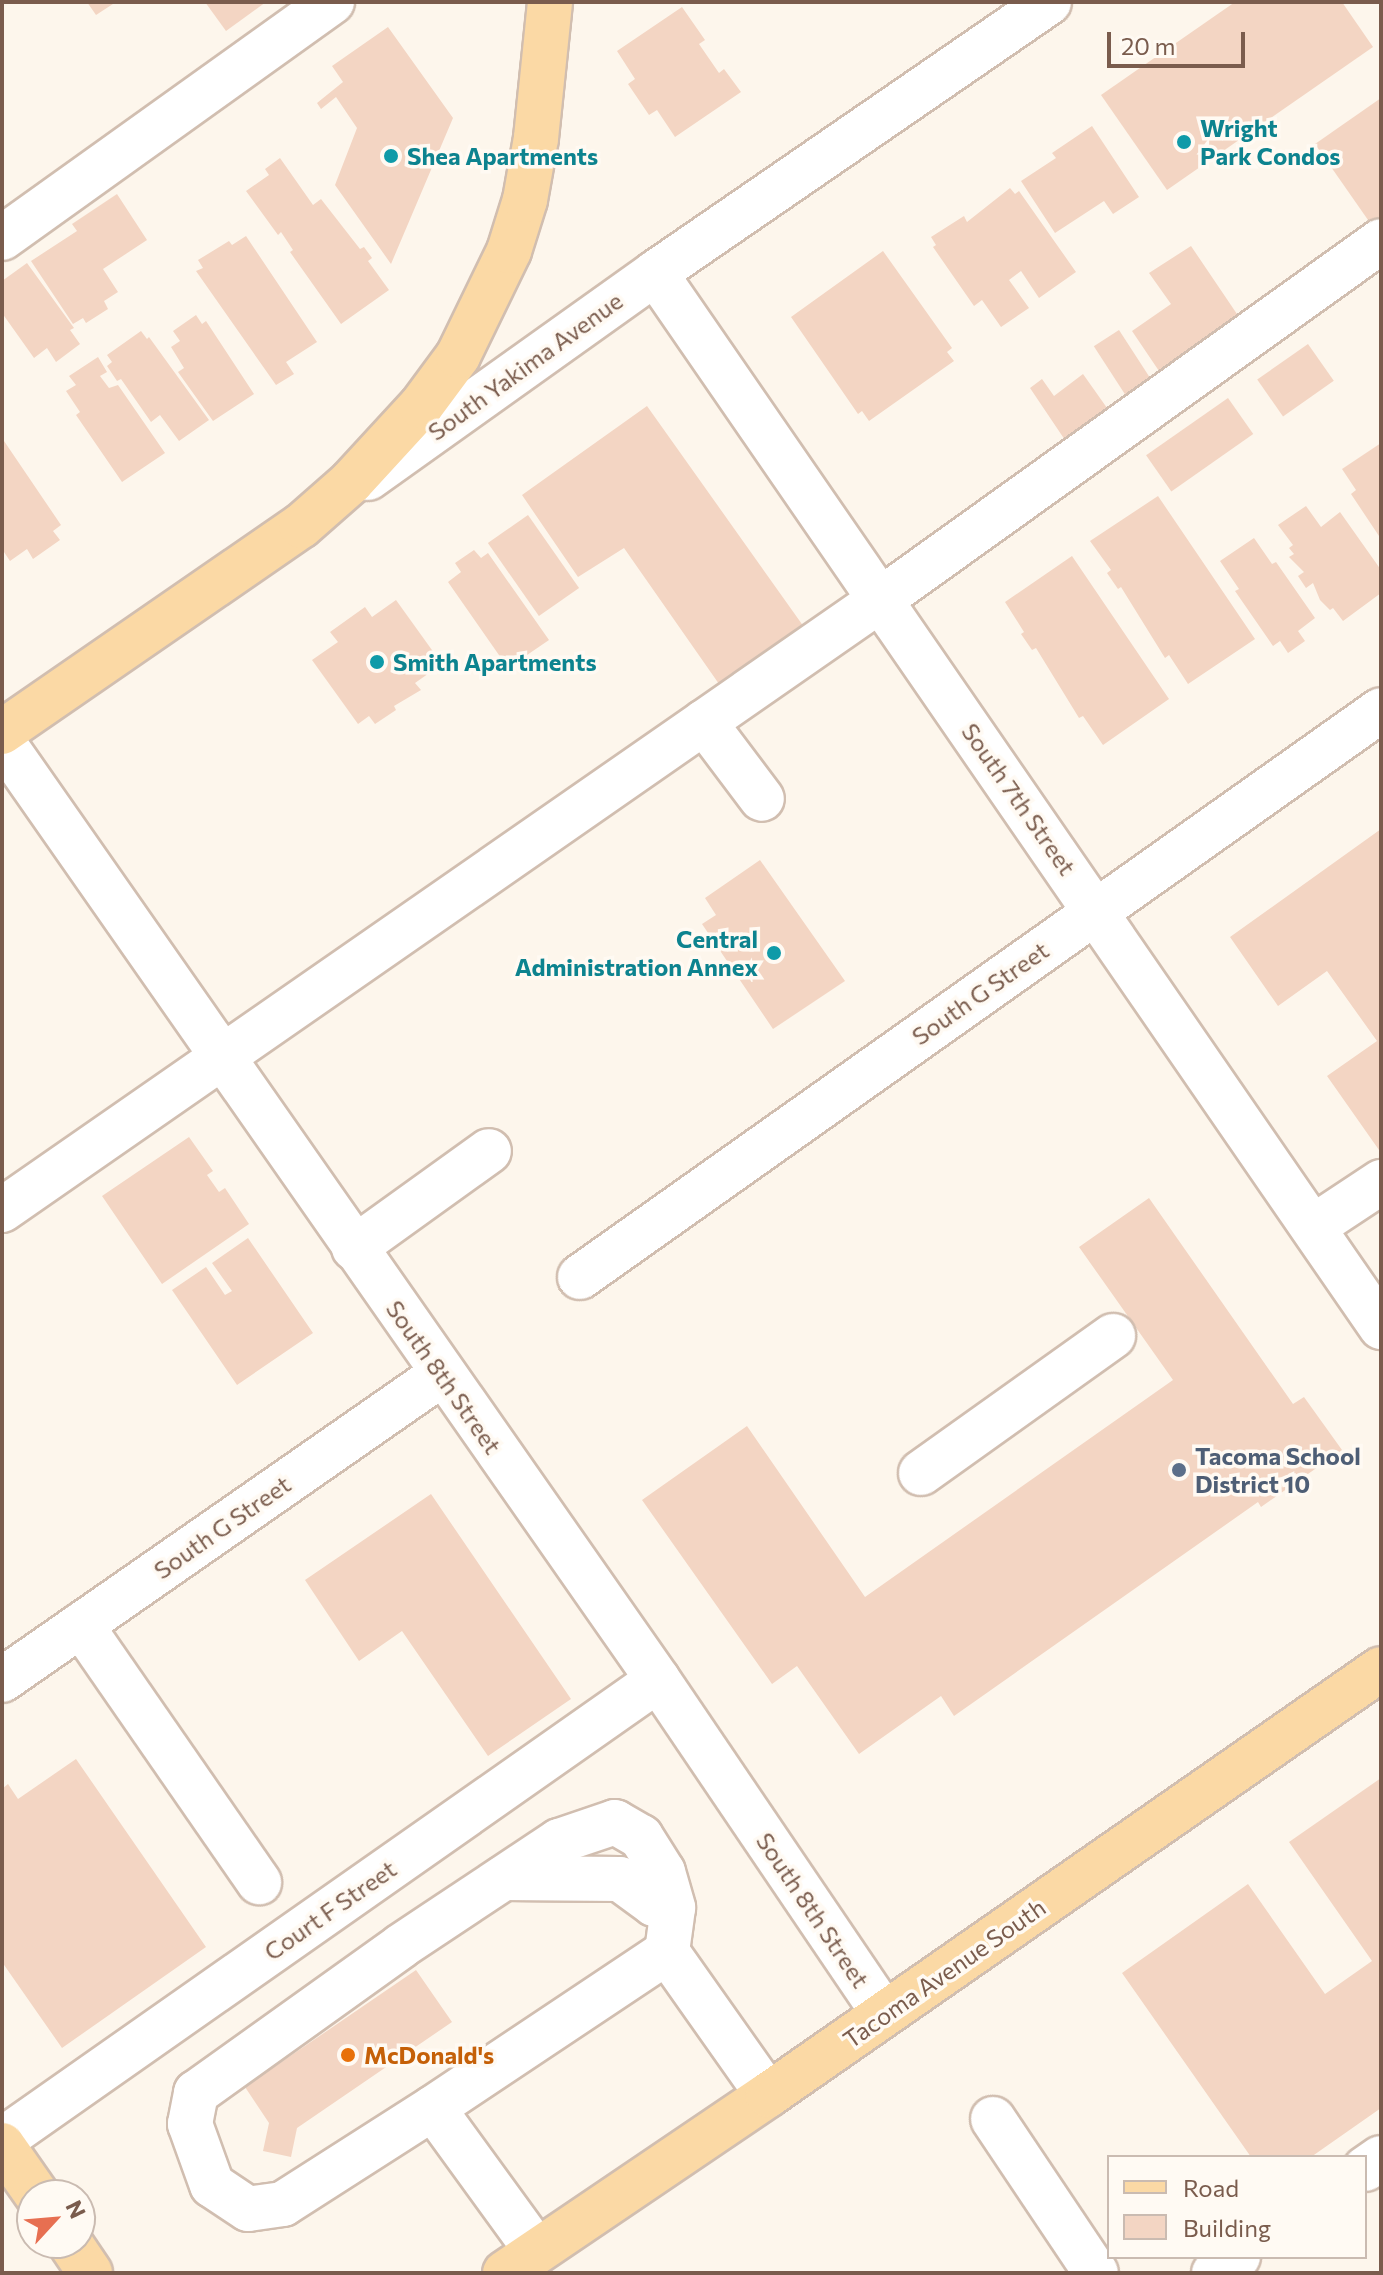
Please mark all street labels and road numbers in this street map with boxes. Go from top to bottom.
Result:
street label: South Yakima Avenue [422,286,628,446]
street label: South 7th Street [956,718,1082,880]
street label: South G Street [906,935,1054,1051]
street label: South 8th Street [380,1295,508,1459]
street label: South G Street [148,1469,296,1585]
street label: South 8th Street [751,1827,875,1993]
street label: Court F Street [259,1854,401,1966]
street label: Tacoma Avenue South [837,1892,1051,2054]

